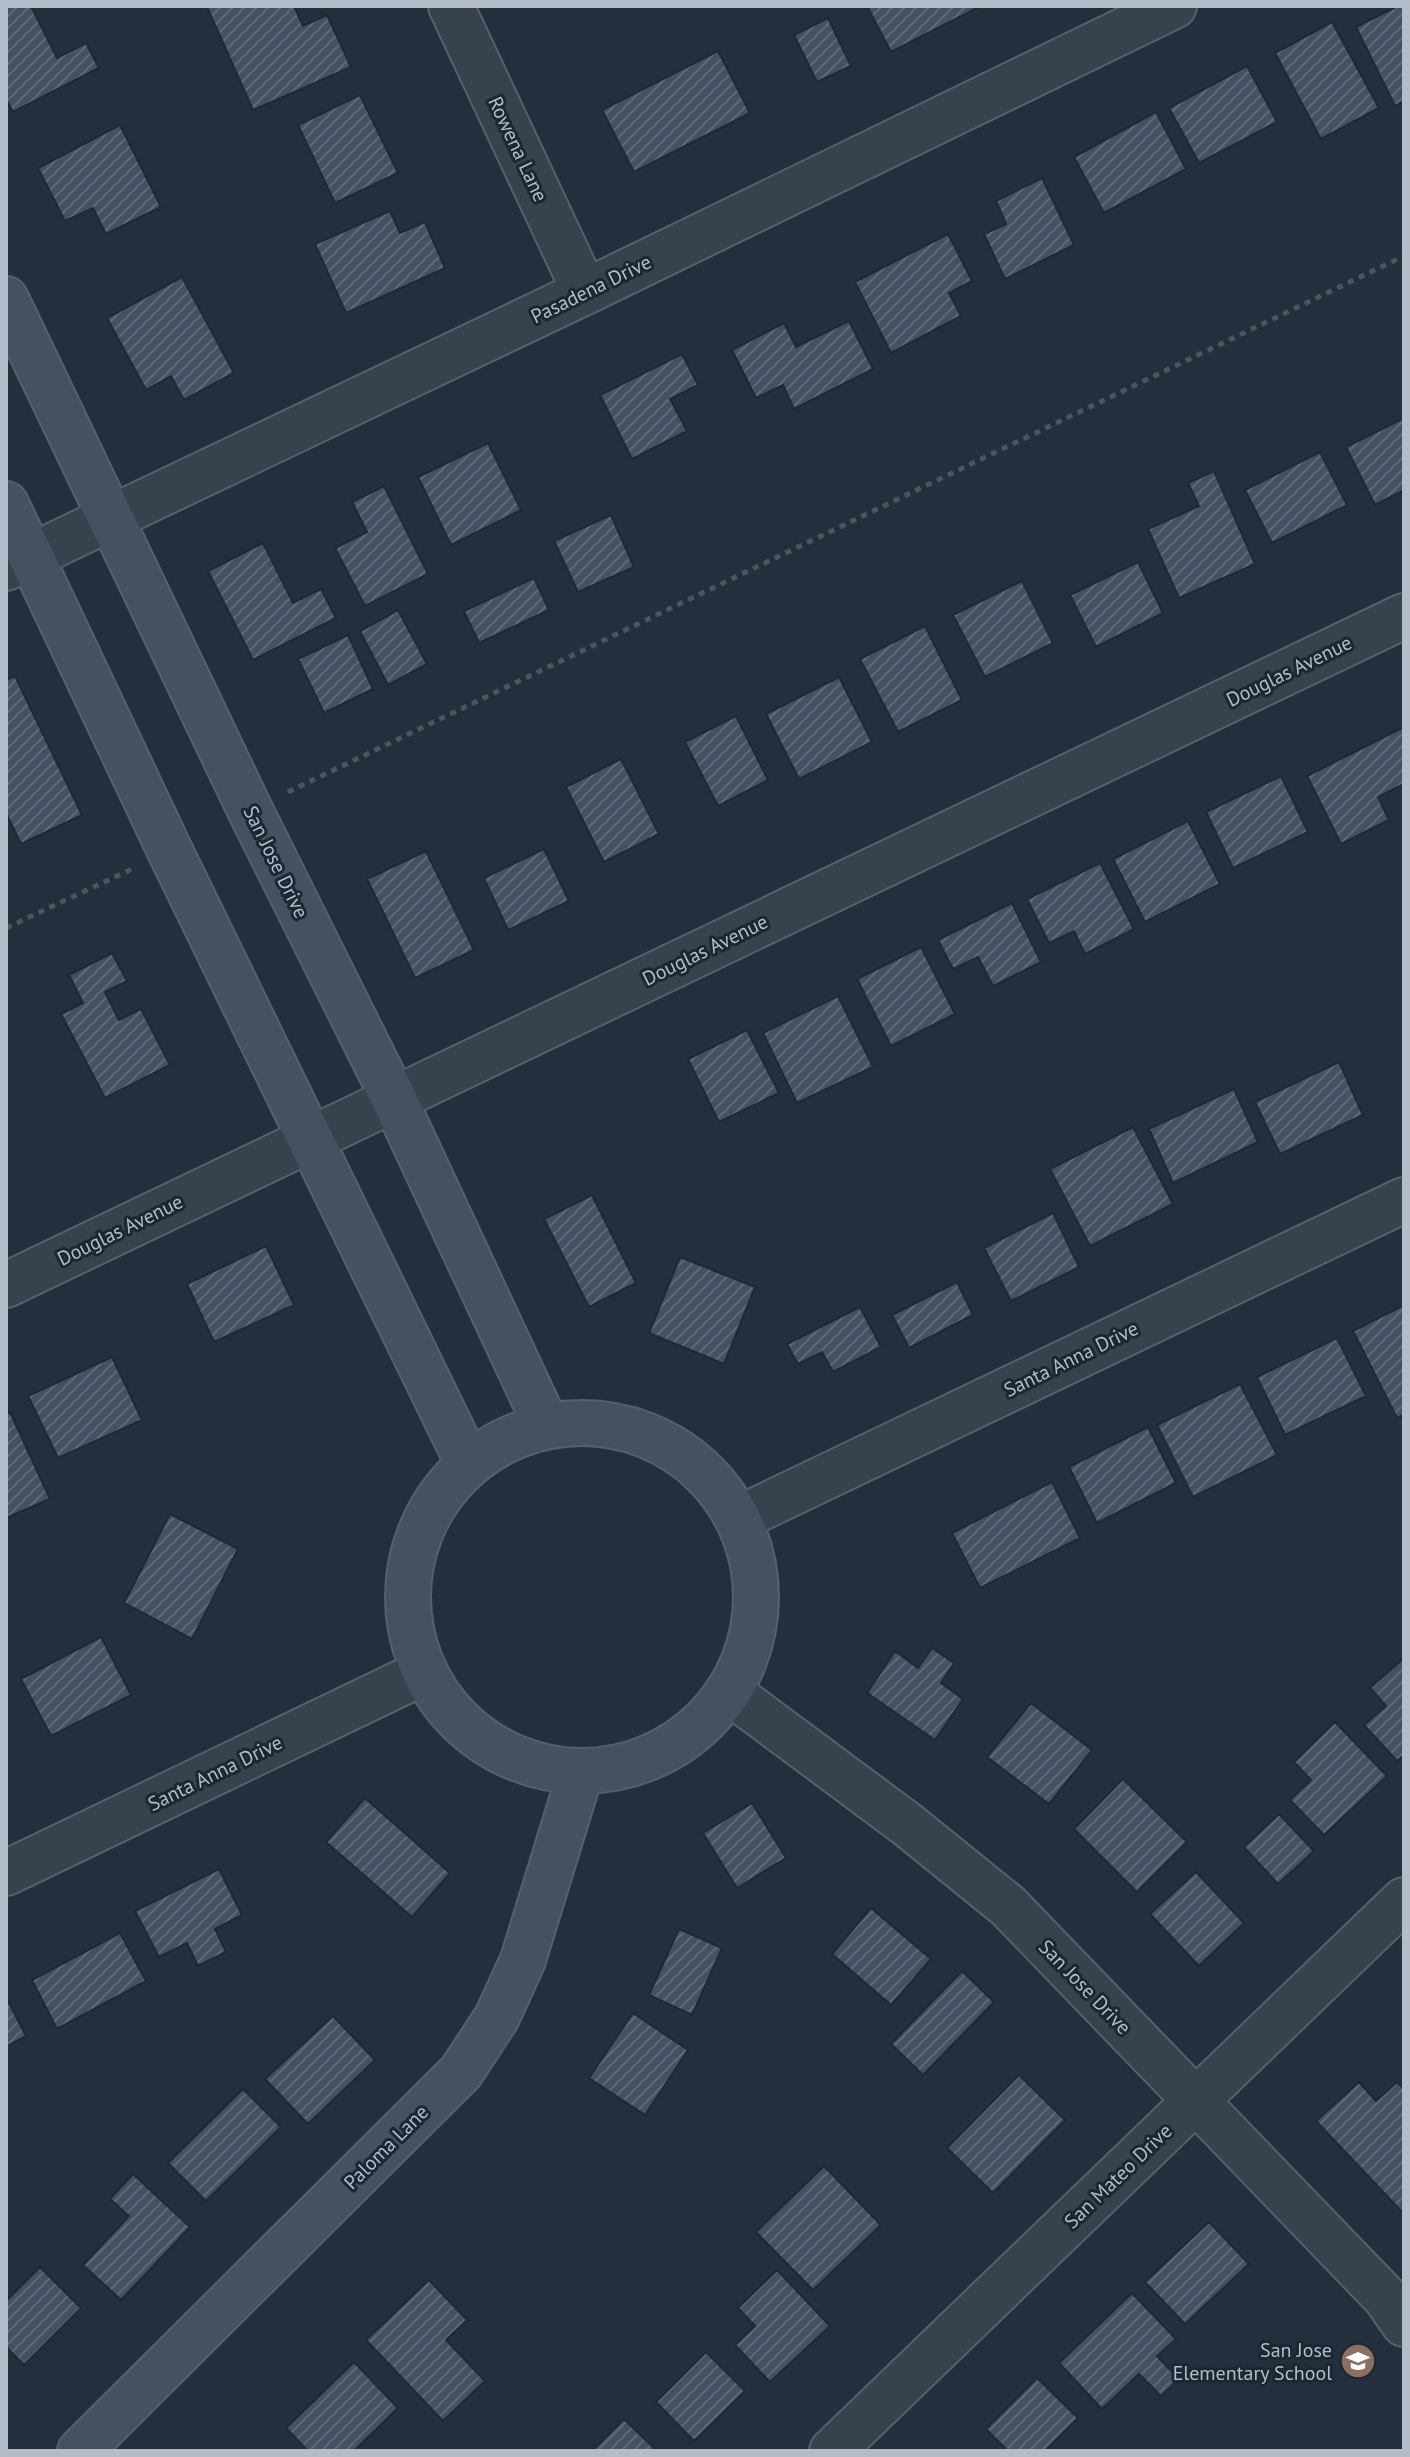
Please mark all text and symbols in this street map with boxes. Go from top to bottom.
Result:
street label: Rowena Lane [482,92,554,206]
street label: Pasadena Drive [527,249,655,329]
street label: Douglas Avenue [1222,629,1356,713]
street label: San Jose Drive [238,801,314,923]
street label: Douglas Avenue [638,908,772,992]
street label: Douglas Avenue [53,1188,187,1272]
street label: Santa Anna Drive [999,1315,1143,1403]
street label: Santa Anna Drive [143,1729,287,1817]
street label: San Jose Drive [1033,1934,1137,2040]
street label: Paloma Lane [338,2099,434,2195]
street label: San Mateo Drive [1059,2118,1177,2234]
place label: San Jose Elementary School [1173,2337,1332,2386]
school or university icon: San Jose Elementary School [1339,2342,1377,2380]

